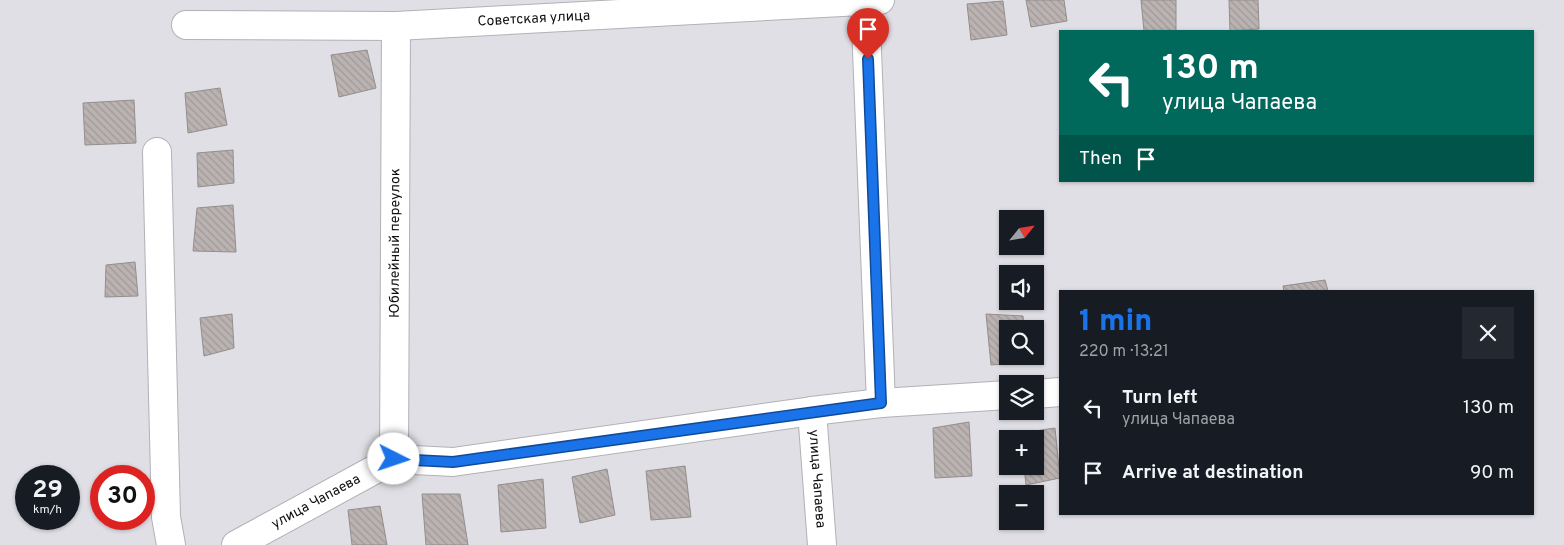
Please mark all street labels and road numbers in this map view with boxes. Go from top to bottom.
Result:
street label: Советская улица [477,7,591,30]
street label: Юбилейный переулок [386,168,404,318]
street label: улица Чапаева [805,429,829,529]
street label: улица Чапаева [268,470,363,533]

